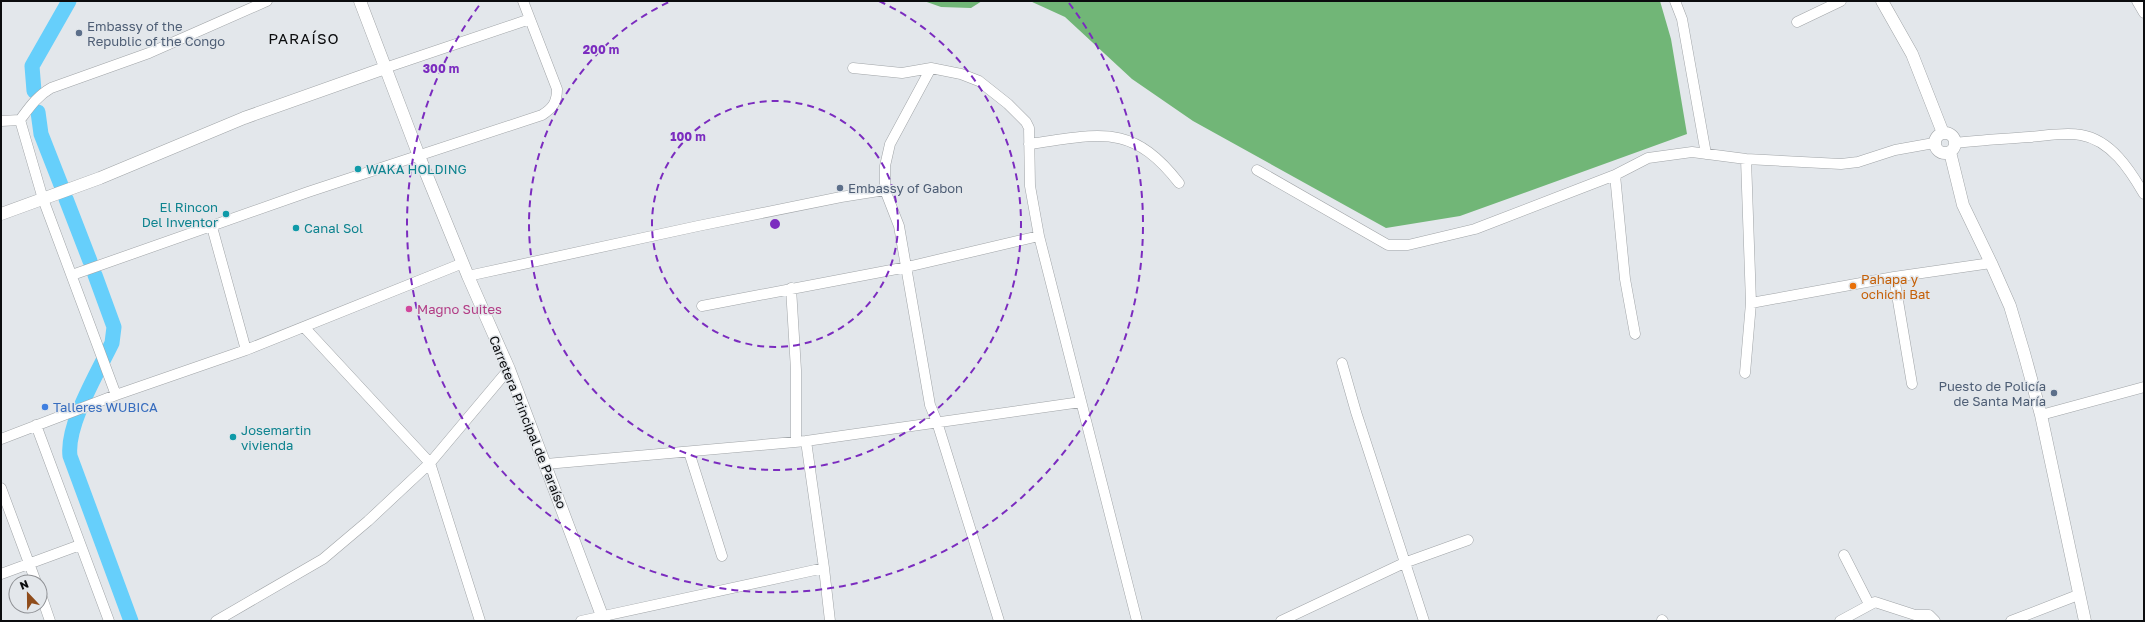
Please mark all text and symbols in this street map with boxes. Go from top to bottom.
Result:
place label: Embassy of the Republic of the Congo [87,18,225,49]
marker: Embassy of the Republic of the Congo [74,28,84,38]
district label: PARAÍSO [268,29,340,47]
text: 200 m [583,42,619,57]
text: 300 m [423,61,459,76]
text: 100 m [670,129,706,144]
place label: WAKA HOLDING [366,161,467,177]
marker: WAKA HOLDING [353,164,363,174]
place label: Embassy of Gabon [848,180,963,196]
marker: Embassy of Gabon [835,183,845,193]
place label: El Rincon Del Inventor [142,199,218,230]
marker: El Rincon Del Inventor [221,209,231,219]
centre of rings [768,217,782,231]
place label: Canal Sol [304,220,363,236]
marker: Canal Sol [291,223,301,233]
place label: Pahapa y ochichi Bat [1861,271,1930,302]
marker: Pahapa y ochichi Bat [1848,281,1858,291]
place label: Magno Suites [417,301,502,317]
marker: Magno Suites [404,304,414,314]
street label: Carretera Principal de Paraíso [486,333,570,511]
place label: Puesto de Policía de Santa María [1938,378,2046,409]
marker: Puesto de Policía de Santa María [2049,388,2059,398]
place label: Talleres WUBICA [53,399,158,415]
marker: Talleres WUBICA [40,402,50,412]
place label: Josemartin vivienda [241,422,311,453]
marker: Josemartin vivienda [228,432,238,442]
north arrow [8,574,48,614]
text: N [18,577,30,592]

